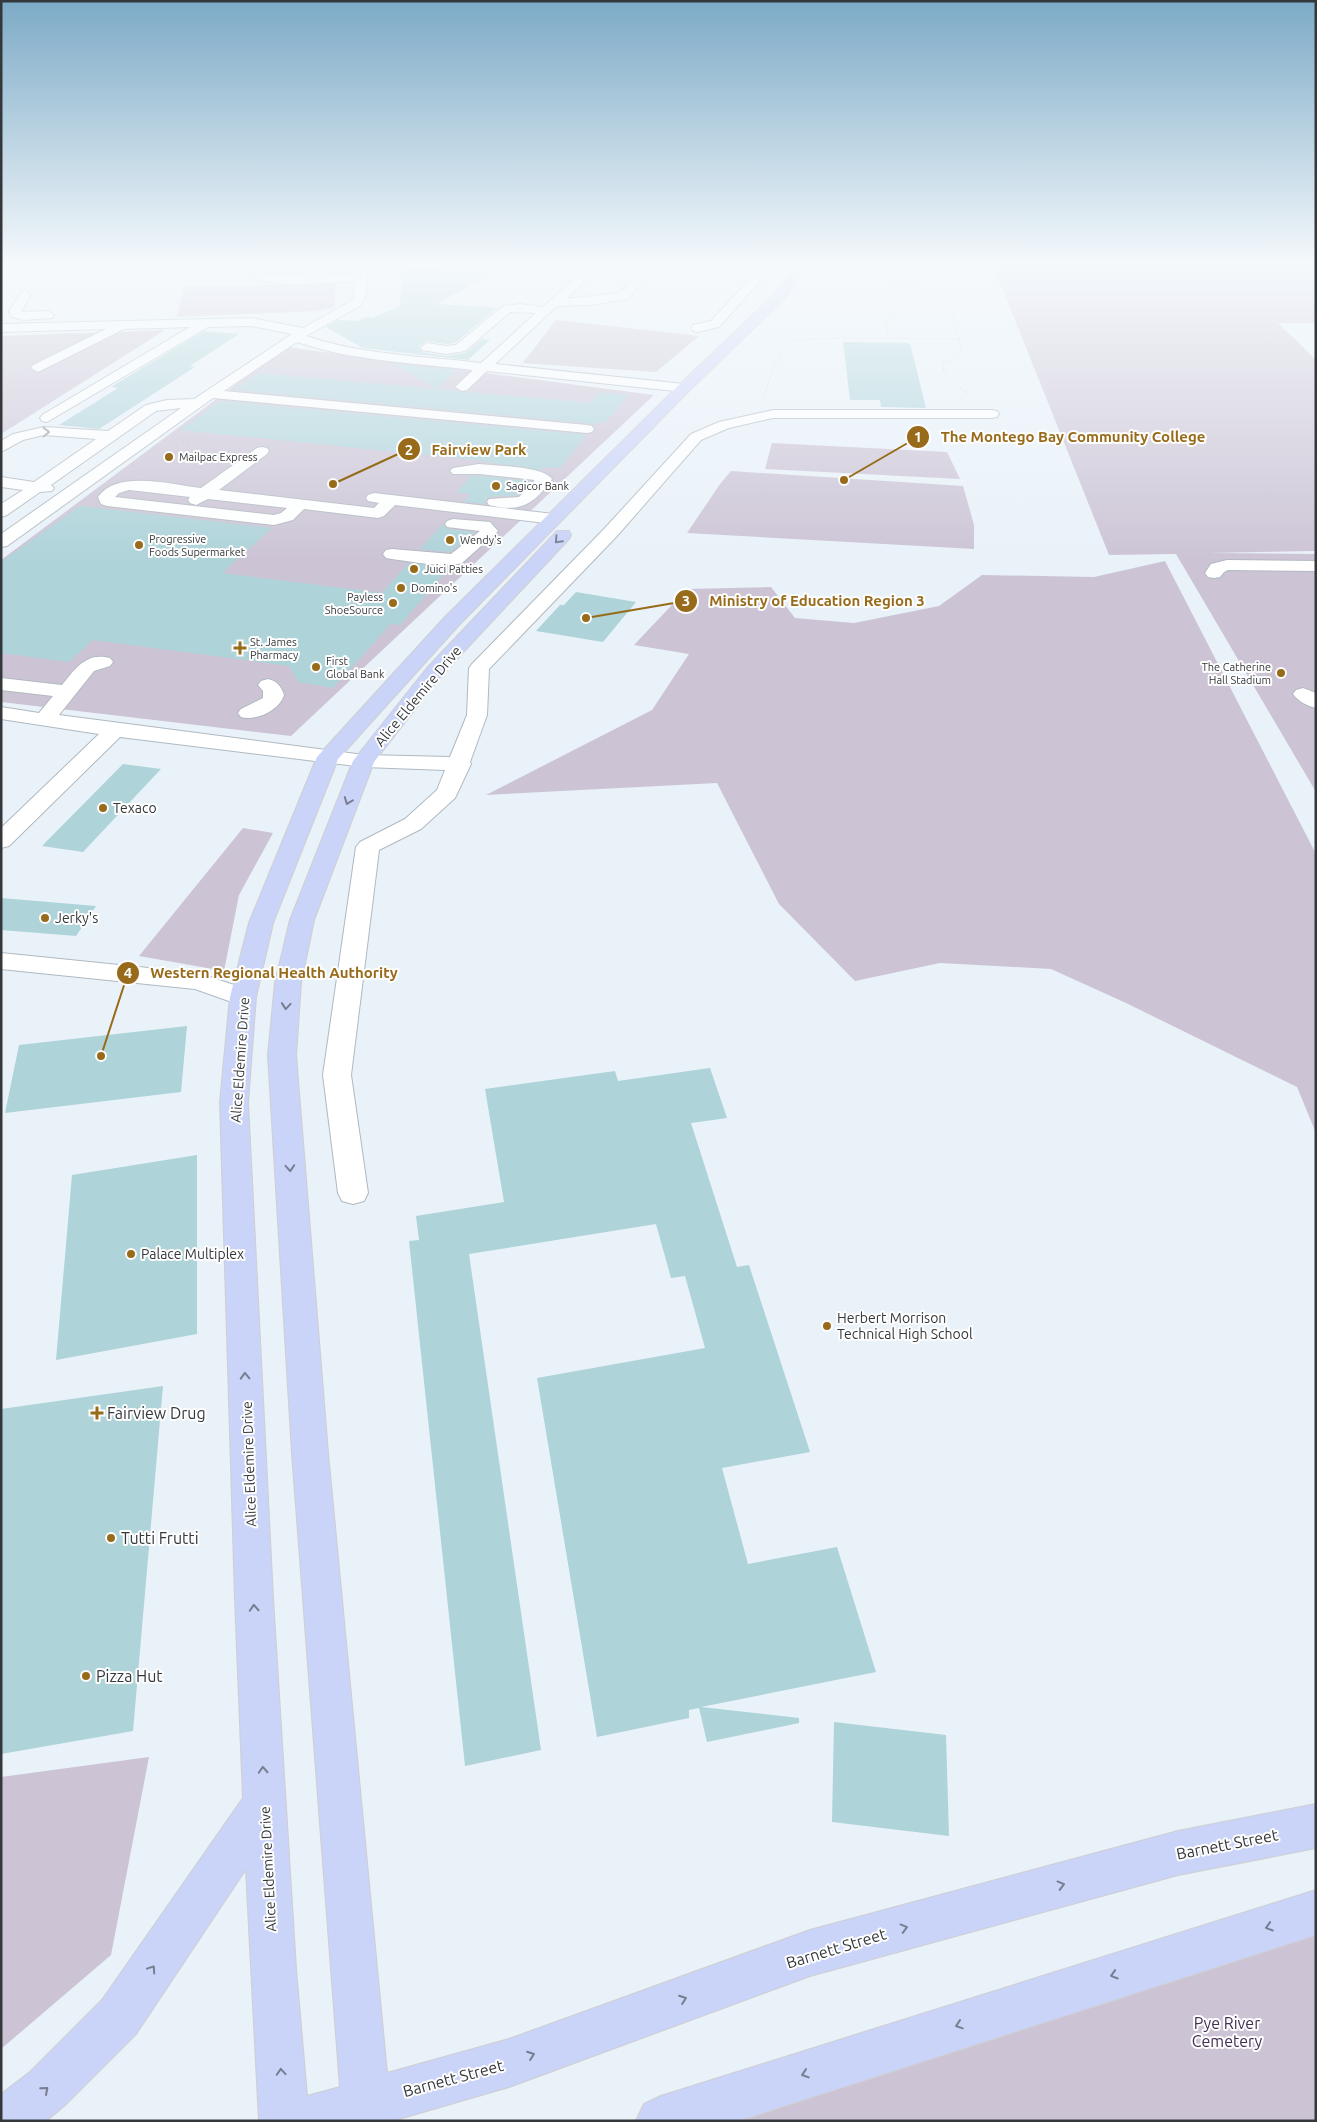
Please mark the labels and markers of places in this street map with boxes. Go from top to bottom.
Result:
callout: The Montego Bay Community College [905,422,1215,452]
callout: Fairview Park [396,434,536,464]
marker: Mailpac Express [163,451,175,463]
place label: Mailpac Express [179,451,258,463]
marker: Sagicor Bank [490,480,502,492]
place label: Sagicor Bank [506,480,570,492]
place label: Progressive Foods Supermarket [149,533,246,558]
marker: Wendy's [444,534,456,546]
place label: Wendy's [460,534,502,546]
marker: Progressive Foods Supermarket [133,539,145,551]
marker: Juici Patties [408,563,420,575]
place label: Juici Patties [424,563,483,575]
marker: Domino's [395,582,407,594]
place label: Domino's [411,582,458,594]
callout: Ministry of Education Region 3 [674,586,935,616]
place label: Payless ShoeSource [325,591,383,616]
marker: Payless ShoeSource [387,597,399,609]
place label: St. James Pharmacy [250,636,299,661]
marker: St. James Pharmacy [234,642,246,654]
place label: First Global Bank [326,655,385,680]
marker: First Global Bank [310,661,322,673]
place label: The Catherine Hall Stadium [1202,661,1271,686]
marker: The Catherine Hall Stadium [1275,667,1287,679]
place label: Texaco [113,800,157,816]
marker: Texaco [97,802,109,814]
place label: Jerky's [55,910,98,926]
marker: Jerky's [39,912,51,924]
callout: Western Regional Health Authority [115,958,408,988]
place label: Palace Multiplex [141,1246,244,1262]
marker: Palace Multiplex [125,1248,137,1260]
place label: Herbert Morrison Technical High School [837,1310,973,1342]
marker: Herbert Morrison Technical High School [821,1320,833,1332]
place label: Fairview Drug [107,1404,206,1422]
marker: Fairview Drug [91,1407,103,1419]
place label: Tutti Frutti [121,1529,199,1547]
marker: Tutti Frutti [105,1532,117,1544]
place label: Pizza Hut [96,1667,163,1685]
marker: Pizza Hut [80,1670,92,1682]

